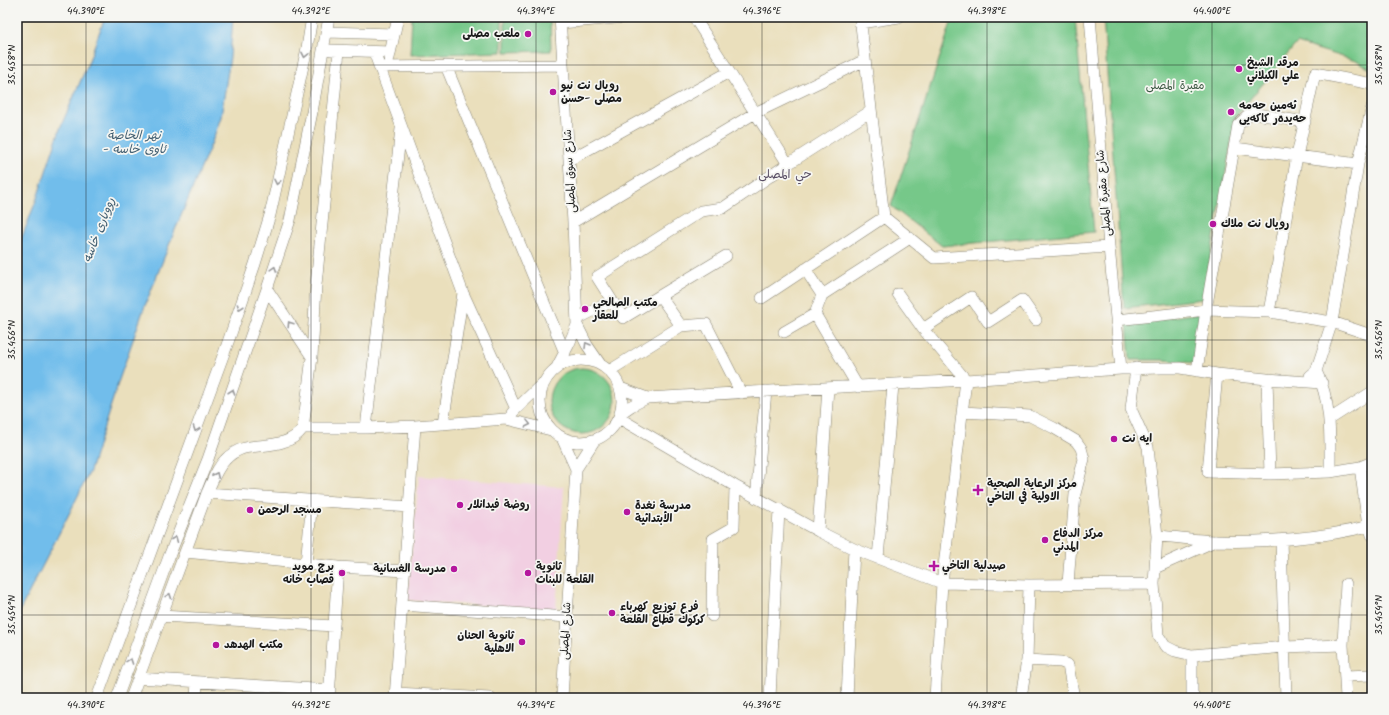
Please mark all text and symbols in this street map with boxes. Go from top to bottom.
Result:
text: 44.390°E [67,3,106,19]
text: 44.392°E [291,3,332,19]
text: 44.394°E [517,3,557,19]
text: 44.396°E [743,3,783,19]
text: 44.398°E [967,3,1008,19]
text: 44.400°E [1193,3,1232,19]
place label: ملعب مصلى [462,25,520,43]
marker: ملعب مصلى [523,29,533,39]
text: 35.458°N [4,45,20,85]
text: 35.458°N [1371,45,1387,85]
one-way arrow [302,52,310,59]
place label: مرقد الشيخ علي الكيلاني [1247,54,1299,85]
marker: مرقد الشيخ علي الكيلاني [1234,64,1244,74]
place label: رويال نت نيو مصلى -حسن [560,77,622,108]
park label: مقبرة المصلى [1146,77,1204,95]
marker: رويال نت نيو مصلى -حسن [548,87,558,97]
place label: ئەمین حەمە حەیدەر کاکەیی [1239,97,1306,128]
marker: ئەمین حەمە حەیدەر کاکەیی [1226,107,1236,117]
water label: نهر الخاصة - ئاوی خاسە [102,126,168,159]
street label: شارع سوق المصلى [559,129,581,213]
street label: شارع مقبرة المصلى [1091,149,1117,237]
district label: حي المصلى [758,165,812,185]
one-way arrow [274,179,282,185]
water label: ڕووباری خاسە [78,194,120,265]
place label: رويال نت ملاك [1221,215,1289,233]
marker: رويال نت ملاك [1208,219,1218,229]
one-way arrow [269,265,278,272]
place label: مكتب الصالحي للعقار [592,294,658,325]
one-way arrow [237,303,245,310]
marker: مكتب الصالحي للعقار [580,304,590,314]
text: 35.456°N [4,320,20,360]
text: 35.456°N [1371,320,1387,360]
one-way arrow [288,321,295,328]
one-way arrow [585,342,592,349]
one-way arrow [227,388,235,395]
one-way arrow [525,420,532,428]
one-way arrow [193,426,201,433]
place label: ايه نت [1122,430,1152,448]
marker: ايه نت [1109,434,1119,444]
one-way arrow [211,471,219,479]
place label: مركز الرعاية الصحية الاولية في التاخي [987,475,1077,506]
marker: مركز الرعاية الصحية الاولية في التاخي [972,484,984,496]
place label: روضة فيدانلار [467,496,530,514]
place label: مدرسة نغدة الأبتدائية [635,497,691,528]
marker: روضة فيدانلار [455,500,465,510]
place label: مسجد الرحمن [258,501,322,519]
marker: مسجد الرحمن [245,505,255,515]
marker: مدرسة نغدة الأبتدائية [622,507,632,517]
place label: مركز الدفاع المدني [1053,525,1103,556]
marker: مركز الدفاع المدني [1040,535,1050,545]
one-way arrow [171,536,179,543]
place label: صيدلية التاخي [942,557,1006,575]
place label: برج مويد قصاب خانه [283,558,334,589]
place label: ثانوية القلعة للبنات [536,558,594,589]
place label: مدرسة الغسانية [373,560,446,578]
marker: صيدلية التاخي [929,561,939,571]
marker: مدرسة الغسانية [449,564,459,574]
marker: برج مويد قصاب خانه [337,568,347,578]
marker: ثانوية القلعة للبنات [523,568,533,578]
one-way arrow [164,592,172,599]
text: 35.454°N [4,595,20,635]
text: 35.454°N [1371,595,1387,635]
place label: فرع توزيع كهرباء كركوك قطاع القلعة [620,598,705,629]
street label: شارع المصلى [555,602,577,660]
marker: فرع توزيع كهرباء كركوك قطاع القلعة [607,608,617,618]
place label: ثانوية الحنان الاهلية [457,627,515,658]
place label: مكتب الهدهد [224,636,283,654]
marker: ثانوية الحنان الاهلية [517,637,527,647]
marker: مكتب الهدهد [211,640,221,650]
one-way arrow [125,658,134,665]
text: 44.390°E [67,697,106,713]
text: 44.392°E [291,697,332,713]
text: 44.394°E [517,697,557,713]
text: 44.396°E [743,697,783,713]
text: 44.398°E [967,697,1008,713]
text: 44.400°E [1193,697,1232,713]

